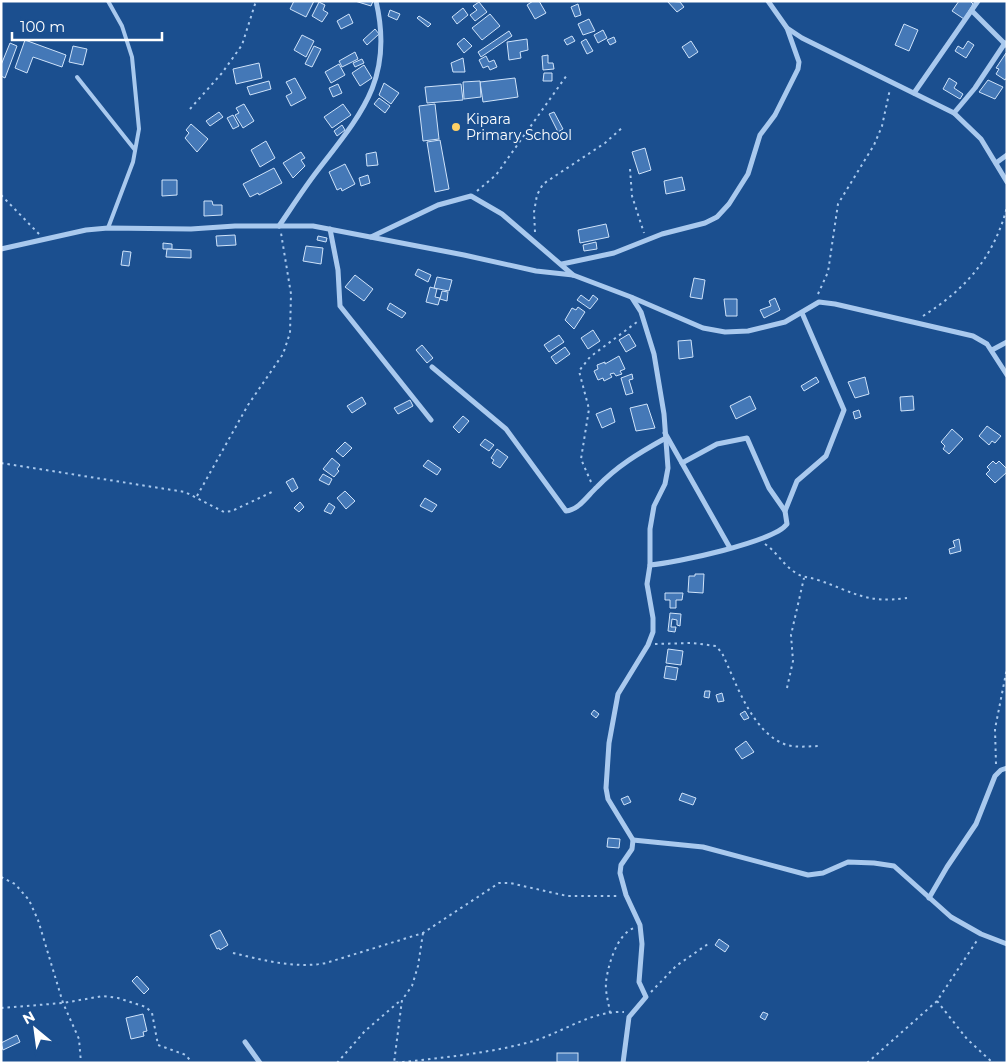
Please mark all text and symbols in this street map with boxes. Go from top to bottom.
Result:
scale bar [12,10,162,42]
text: 100 m [20,17,65,36]
place label: Kipara Primary School [466,110,572,144]
marker: Kipara Primary School [450,121,462,133]
north arrow [10,1004,60,1054]
text: N [19,1007,38,1028]

